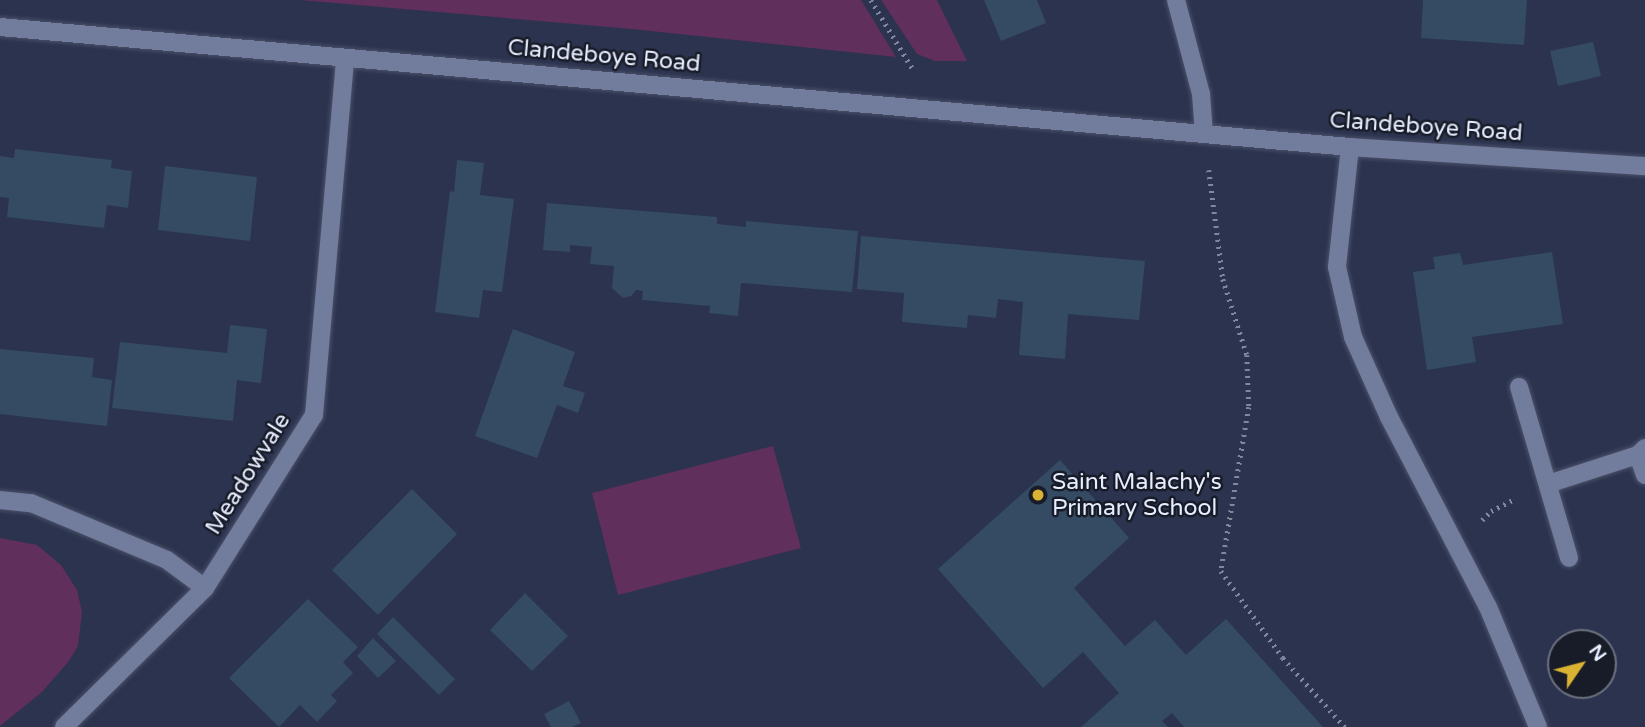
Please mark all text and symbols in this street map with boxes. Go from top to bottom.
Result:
street label: Clandeboye Road [506,34,702,78]
street label: Clandeboye Road [1329,106,1523,148]
street label: Meadowvale [200,408,296,540]
place label: Saint Malachy's Primary School [1052,468,1222,522]
marker: Saint Malachy's Primary School [1030,487,1046,503]
north arrow [1547,629,1617,699]
text: N [1584,641,1611,666]

